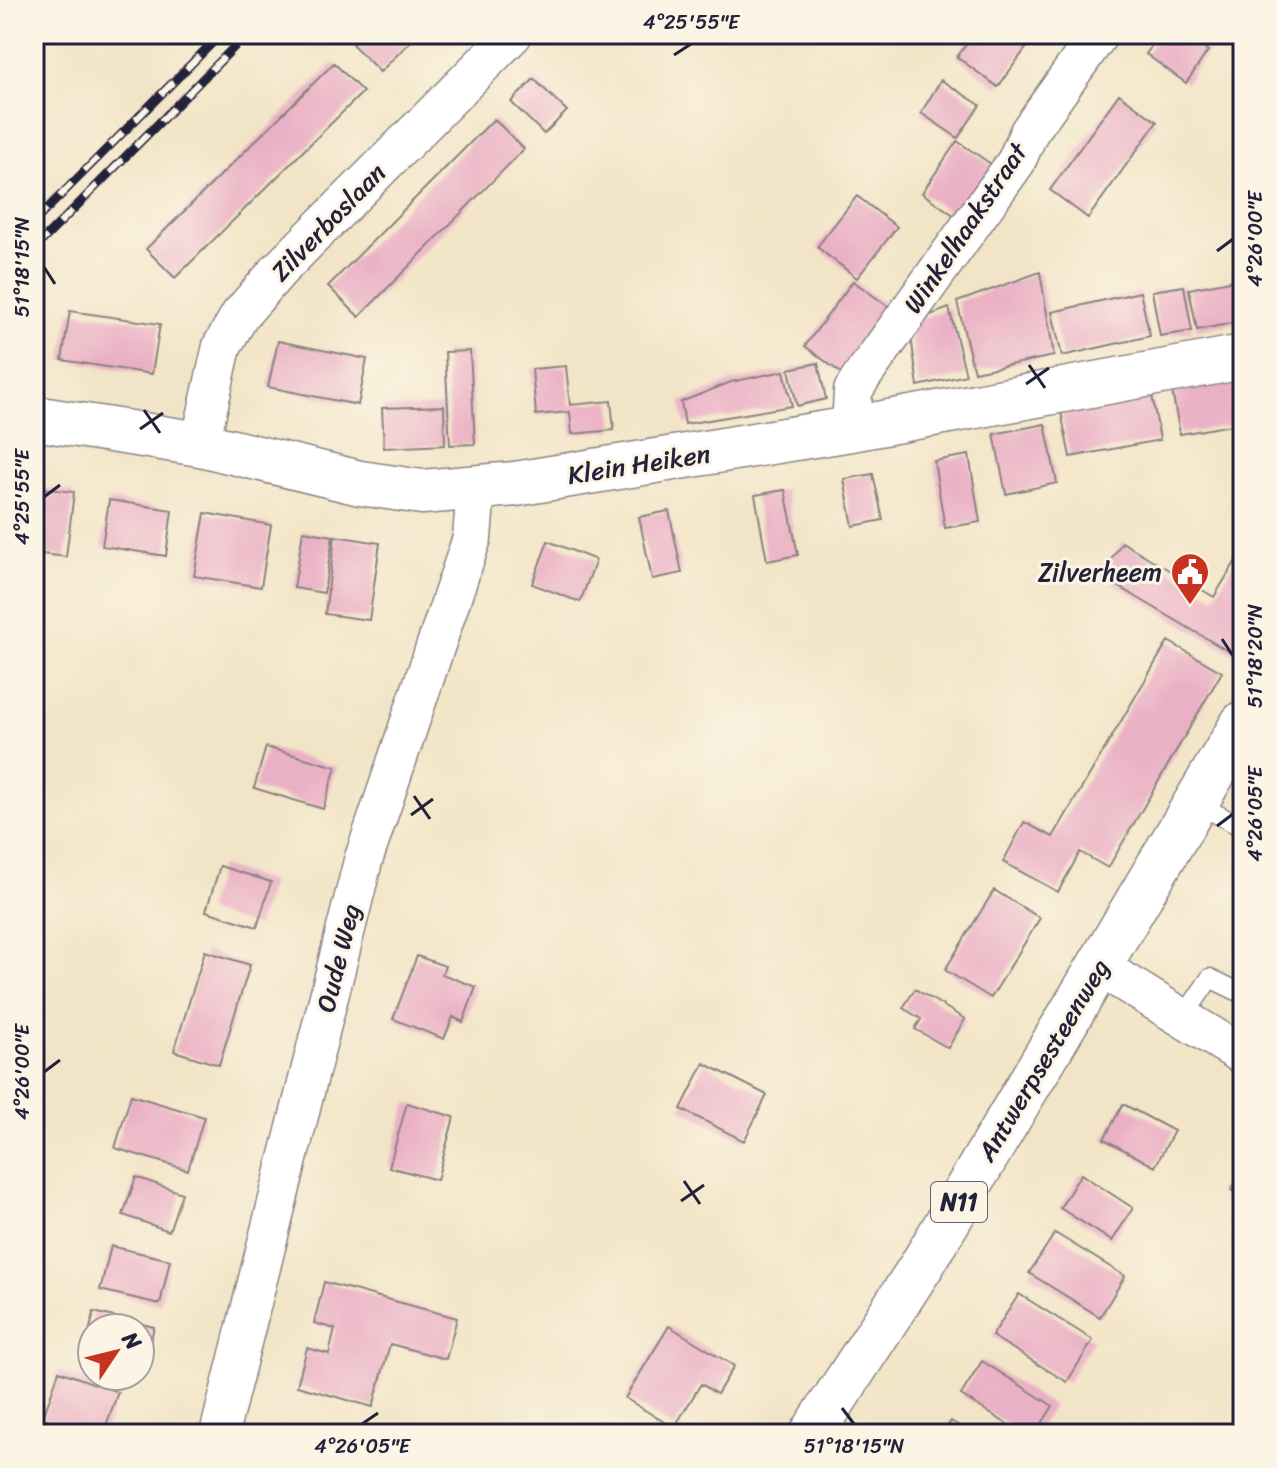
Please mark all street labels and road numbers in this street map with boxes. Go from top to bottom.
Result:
street label: Winkelhaakstraat [890,132,1040,323]
street label: Zilverboslaan [259,152,397,292]
street label: Klein Heiken [564,430,714,498]
street label: Oude Weg [302,899,374,1017]
street label: Antwerpsesteenweg [964,950,1122,1171]
road number: N11 [931,1182,987,1222]

